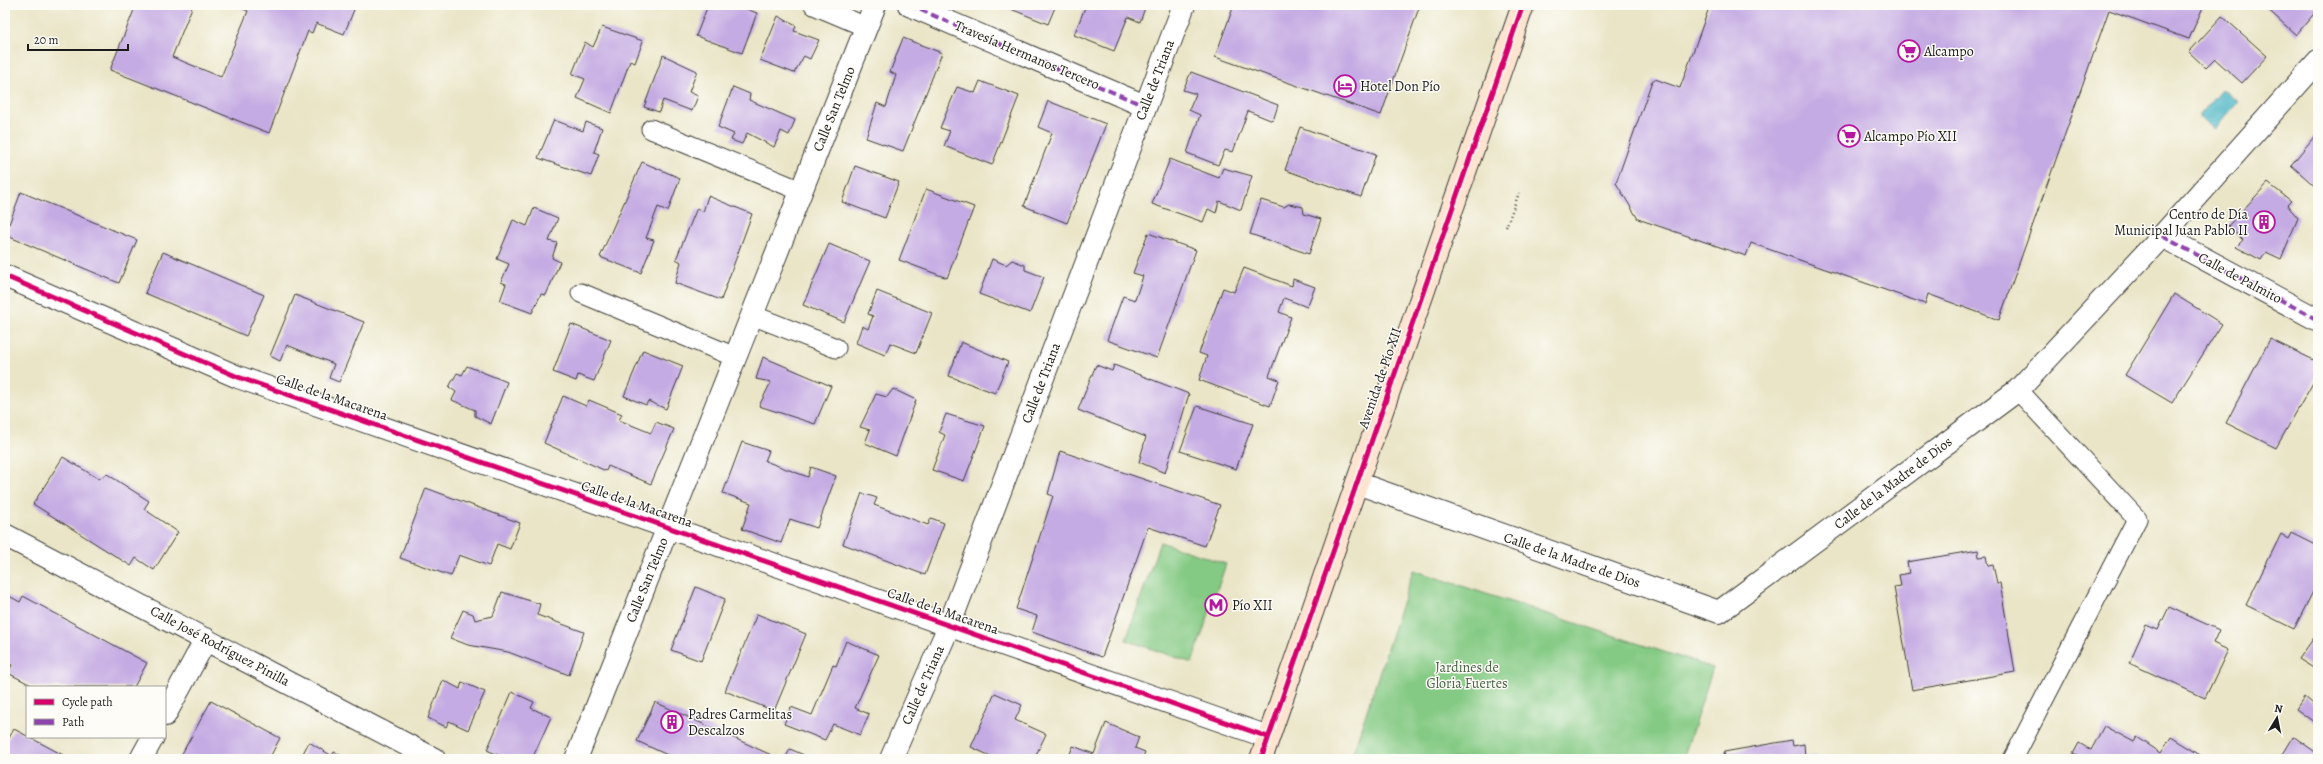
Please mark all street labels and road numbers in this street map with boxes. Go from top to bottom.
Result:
street label: Travesía Hermanos Tercero [952,16,1102,94]
street label: Calle de Triana [1131,36,1179,123]
street label: Calle San Telmo [808,64,860,154]
street label: Calle de Palmito [2195,248,2285,308]
street label: Avenida de Pío XII [1353,325,1406,432]
street label: Calle de Triana [1017,339,1065,426]
street label: Calle de la Macarena [274,369,391,425]
street label: Calle de la Madre de Dios [1830,432,1956,534]
street label: Calle de la Macarena [579,476,696,532]
street label: Calle de la Madre de Dios [1501,528,1643,592]
street label: Calle San Telmo [621,535,673,625]
street label: Calle de la Macarena [885,583,1002,639]
street label: Calle José Rodríguez Pinilla [147,601,293,691]
street label: Calle de Triana [897,642,949,728]

